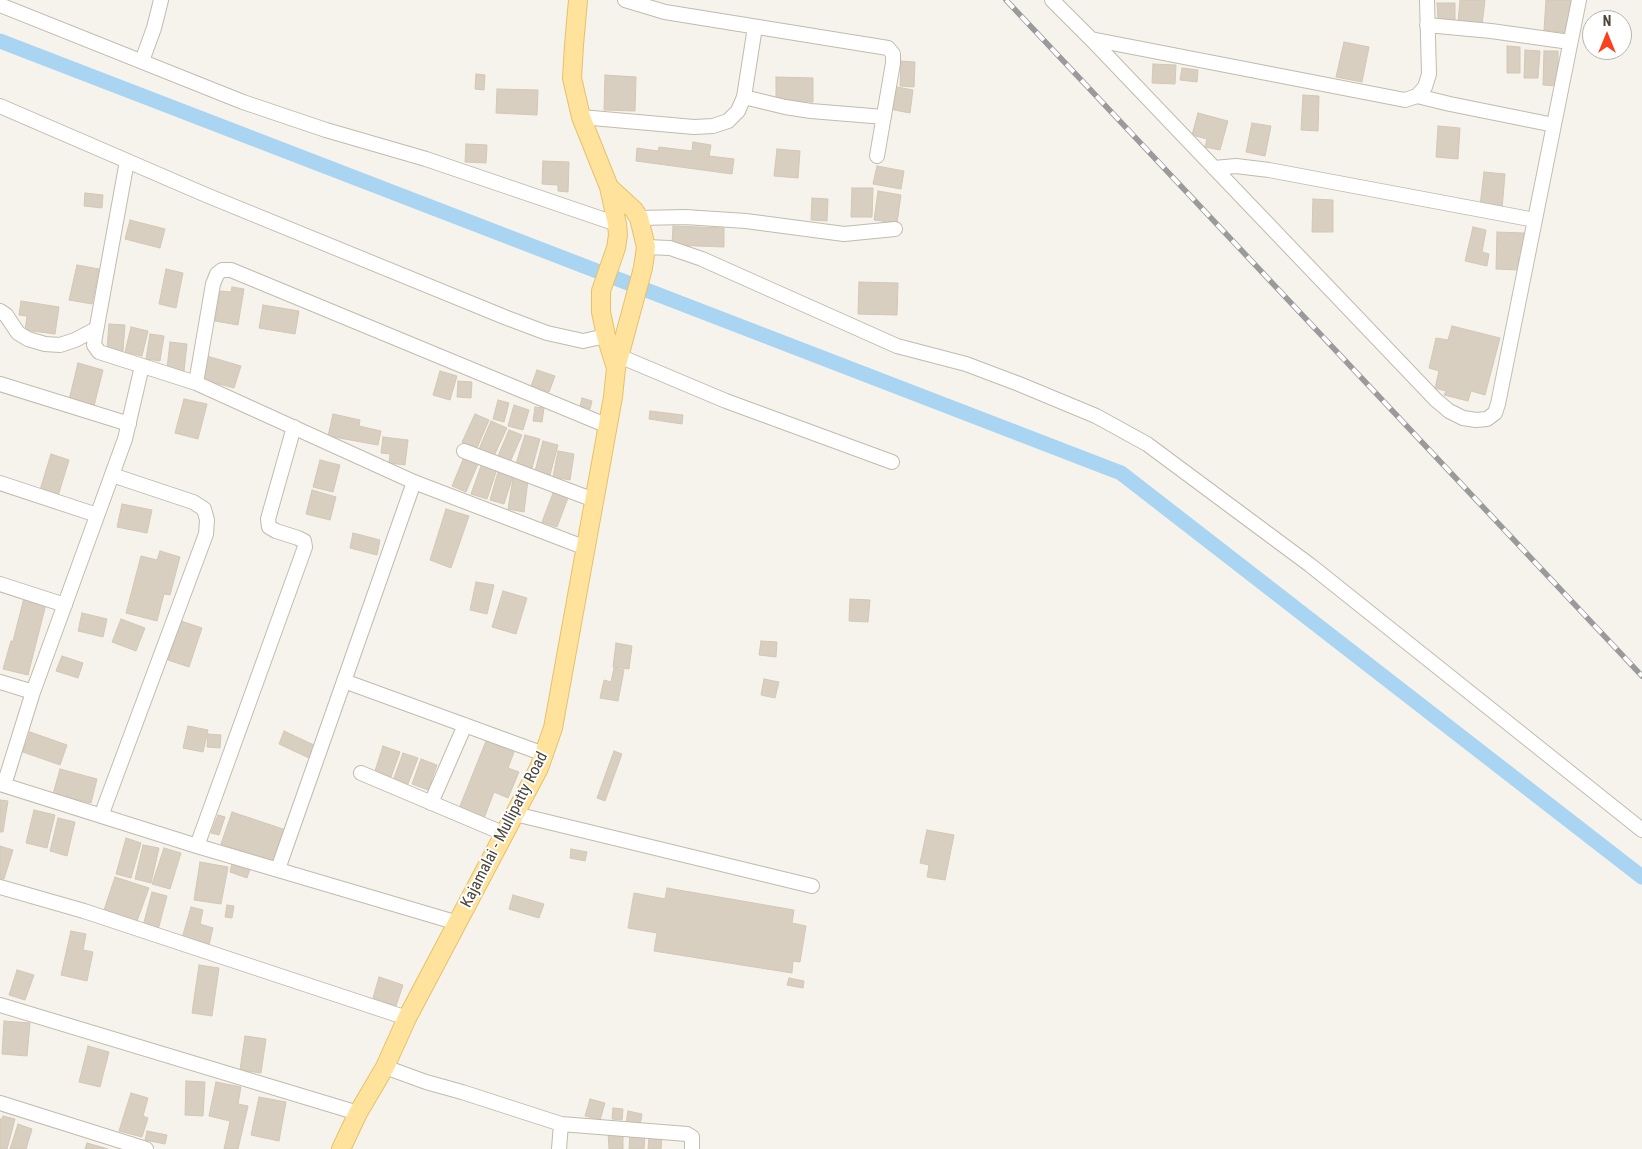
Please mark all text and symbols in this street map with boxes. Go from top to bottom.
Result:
north arrow [1582,10,1632,60]
text: N [1603,13,1611,29]
street label: Kajamalai - Mullipatty Road [457,749,553,911]

